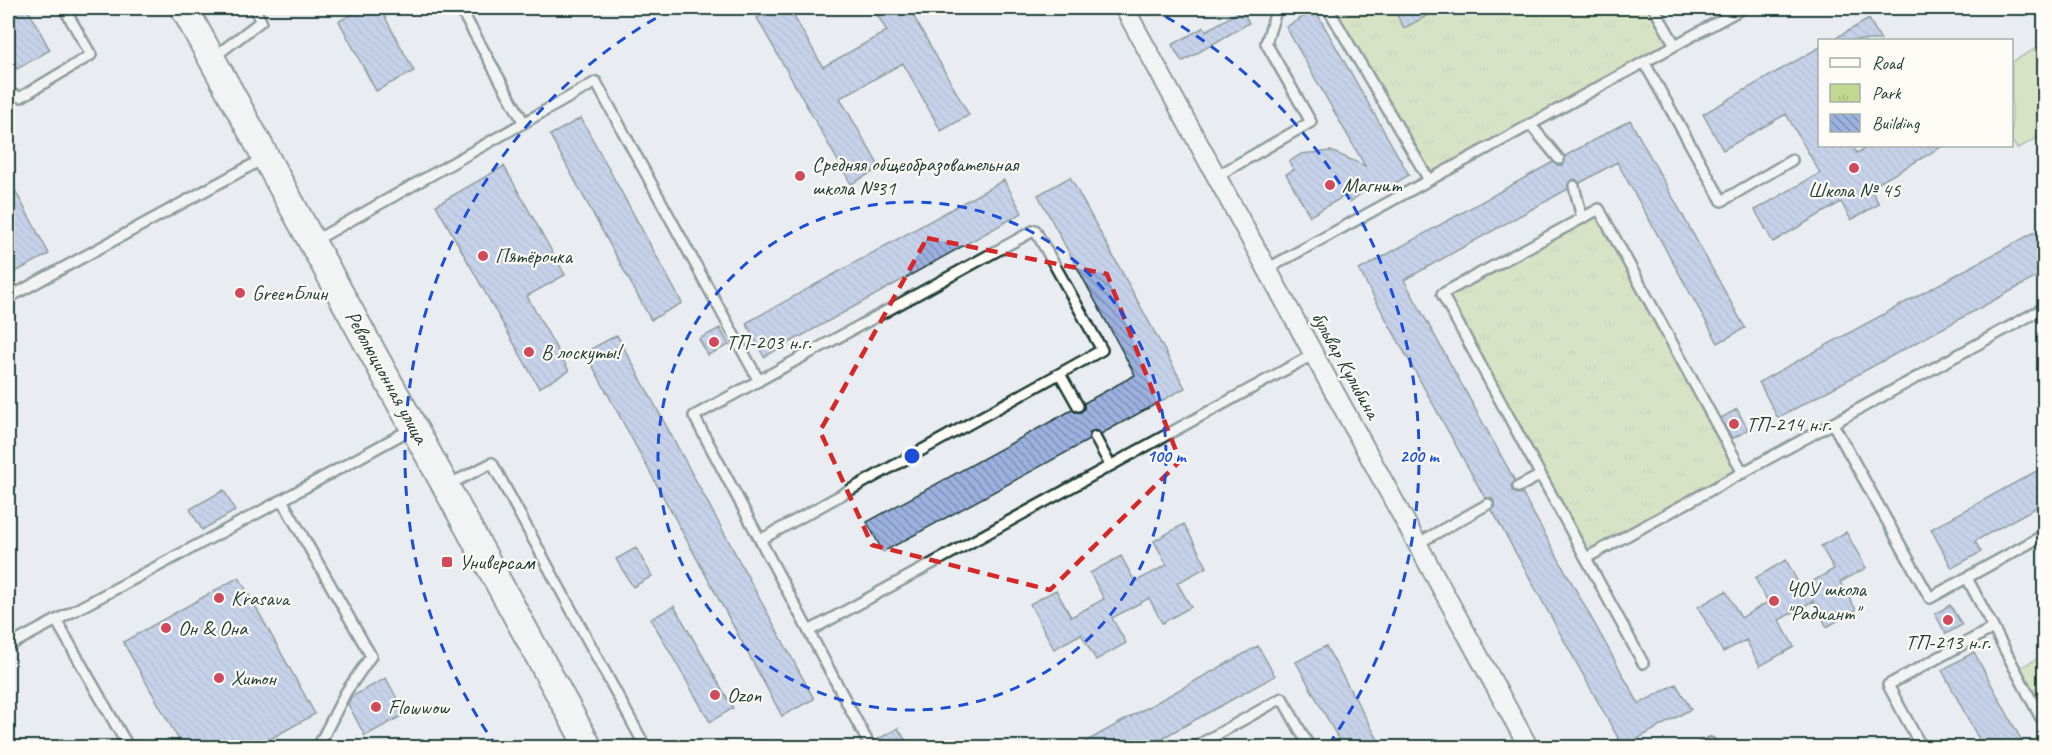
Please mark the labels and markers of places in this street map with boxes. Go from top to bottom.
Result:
place label: Средняя общеобразовательная школа №31 [812,151,1020,201]
marker: Школа № 45 [1847,161,1861,175]
marker: Средняя общеобразовательная школа №31 [793,169,807,183]
place label: Магнит [1342,172,1403,198]
place label: Школа № 45 [1808,177,1902,203]
marker: Магнит [1323,178,1337,192]
place label: Пятёрочка [495,243,574,269]
marker: Пятёрочка [476,249,490,263]
place label: GreenБлин [252,280,329,306]
marker: GreenБлин [233,286,247,300]
place label: ТП-203 н.г. [726,329,812,355]
marker: ТП-203 н.г. [707,335,721,349]
place label: В лоскуты! [541,339,624,365]
marker: В лоскуты! [522,345,536,359]
place label: ТП-214 н.г. [1746,411,1832,437]
marker: ТП-214 н.г. [1727,417,1741,431]
centre of rings [902,446,922,466]
place label: Универсам [459,549,536,575]
marker: Универсам [440,555,454,569]
place label: ЧОУ школа "Радиант" [1786,576,1868,626]
place label: Krasava [231,585,292,611]
marker: Krasava [212,591,226,605]
marker: ЧОУ школа "Радиант" [1767,594,1781,608]
marker: ТП-213 н.г. [1941,613,1955,627]
place label: Он & Она [178,615,249,641]
marker: Он & Она [159,621,173,635]
place label: ТП-213 н.г. [1905,629,1992,655]
place label: Хитон [231,665,277,691]
marker: Хитон [212,671,226,685]
place label: Ozon [727,682,762,708]
marker: Ozon [708,688,722,702]
place label: Flowwow [388,694,451,720]
marker: Flowwow [369,700,383,714]

